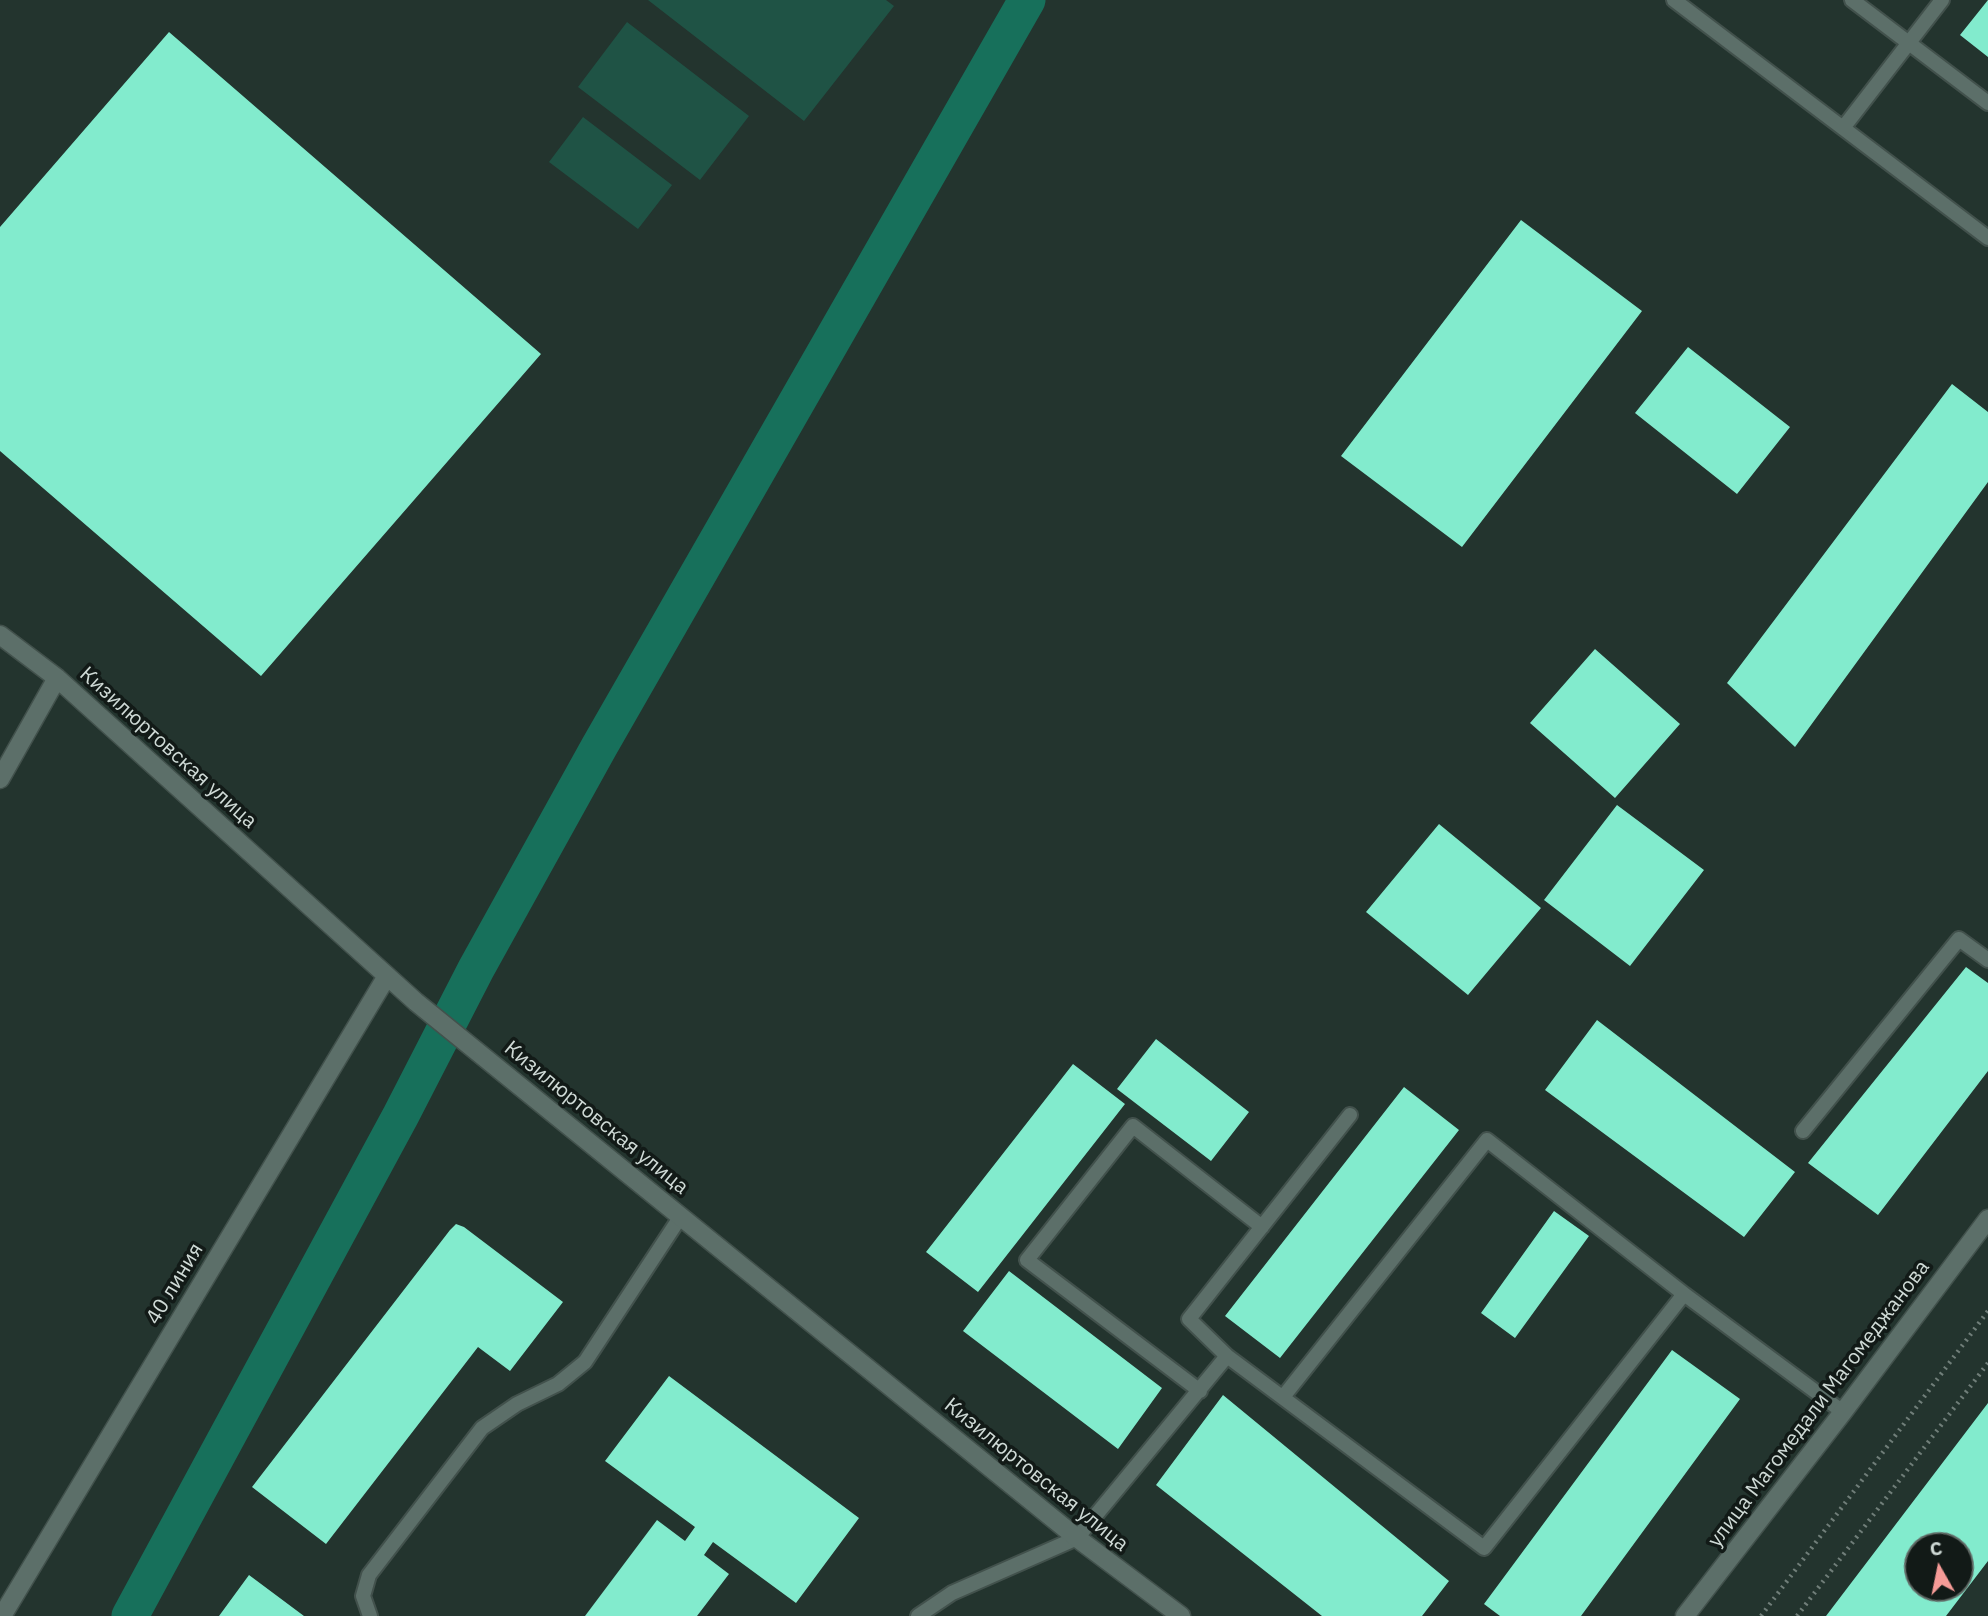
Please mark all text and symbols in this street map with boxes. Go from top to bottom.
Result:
street label: Кизилюртовская улица [74,662,262,834]
street label: Кизилюртовская улица [499,1036,693,1200]
street label: 40 линия [141,1239,209,1329]
street label: улица Магомедали Магомеджановa [1703,1256,1935,1552]
street label: Кизилюртовская улица [939,1393,1133,1557]
north arrow [1904,1532,1974,1602]
text: С [1928,1535,1944,1561]

